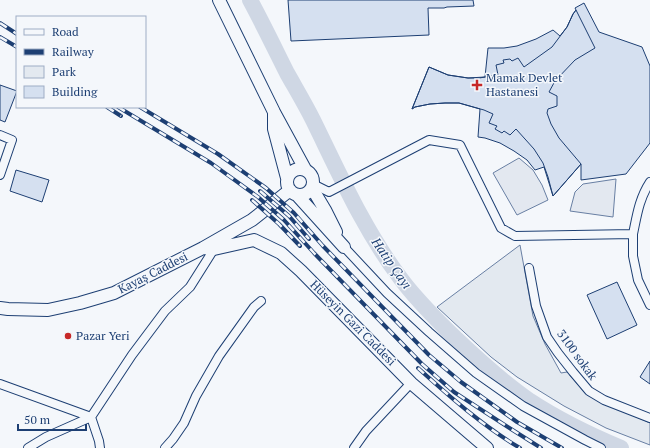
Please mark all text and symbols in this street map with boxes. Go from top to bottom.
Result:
legend [16,16,146,108]
text: Road [52,24,79,39]
text: Railway [52,44,95,59]
text: Park [52,64,77,79]
place label: Mamak Devlet Hastanesi [486,70,563,99]
marker: Mamak Devlet Hastanesi [471,79,483,91]
text: Building [52,84,98,99]
water label: Hatip Çayı [367,233,416,292]
street label: Kayaş Caddesi [115,248,190,297]
street label: Hüseyin Gazi Caddesi [307,277,400,369]
street label: 3100 sokak [554,327,601,384]
place label: Pazar Yeri [76,328,130,343]
marker: Pazar Yeri [63,331,73,341]
scale bar [18,406,86,432]
text: 50 m [24,412,51,427]

